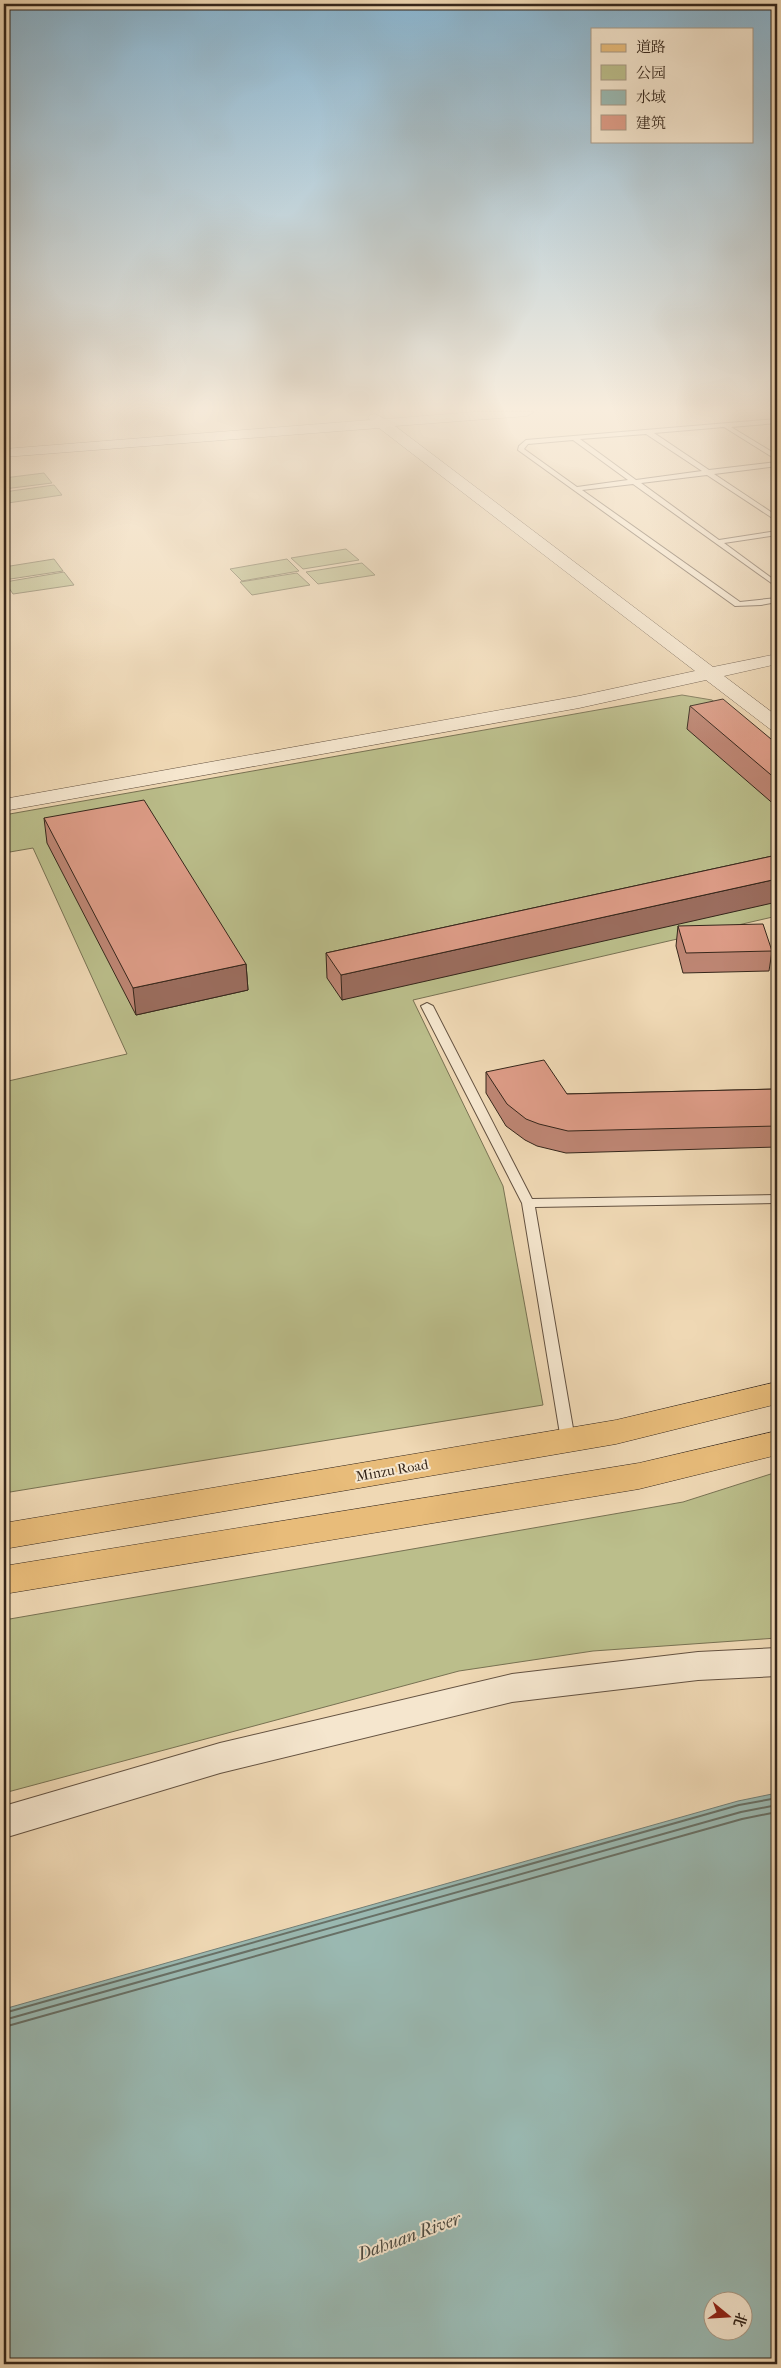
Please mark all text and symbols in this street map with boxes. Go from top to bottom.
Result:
legend [591,28,754,142]
text: 道路 [636,38,666,56]
text: 公园 [636,64,666,82]
text: 水域 [636,88,666,106]
text: 建筑 [636,114,666,132]
street label: Minzu Road [354,1456,430,1485]
water label: Dahuan River [354,2207,465,2265]
north arrow [704,2290,754,2340]
text: 北 [730,2311,750,2329]

